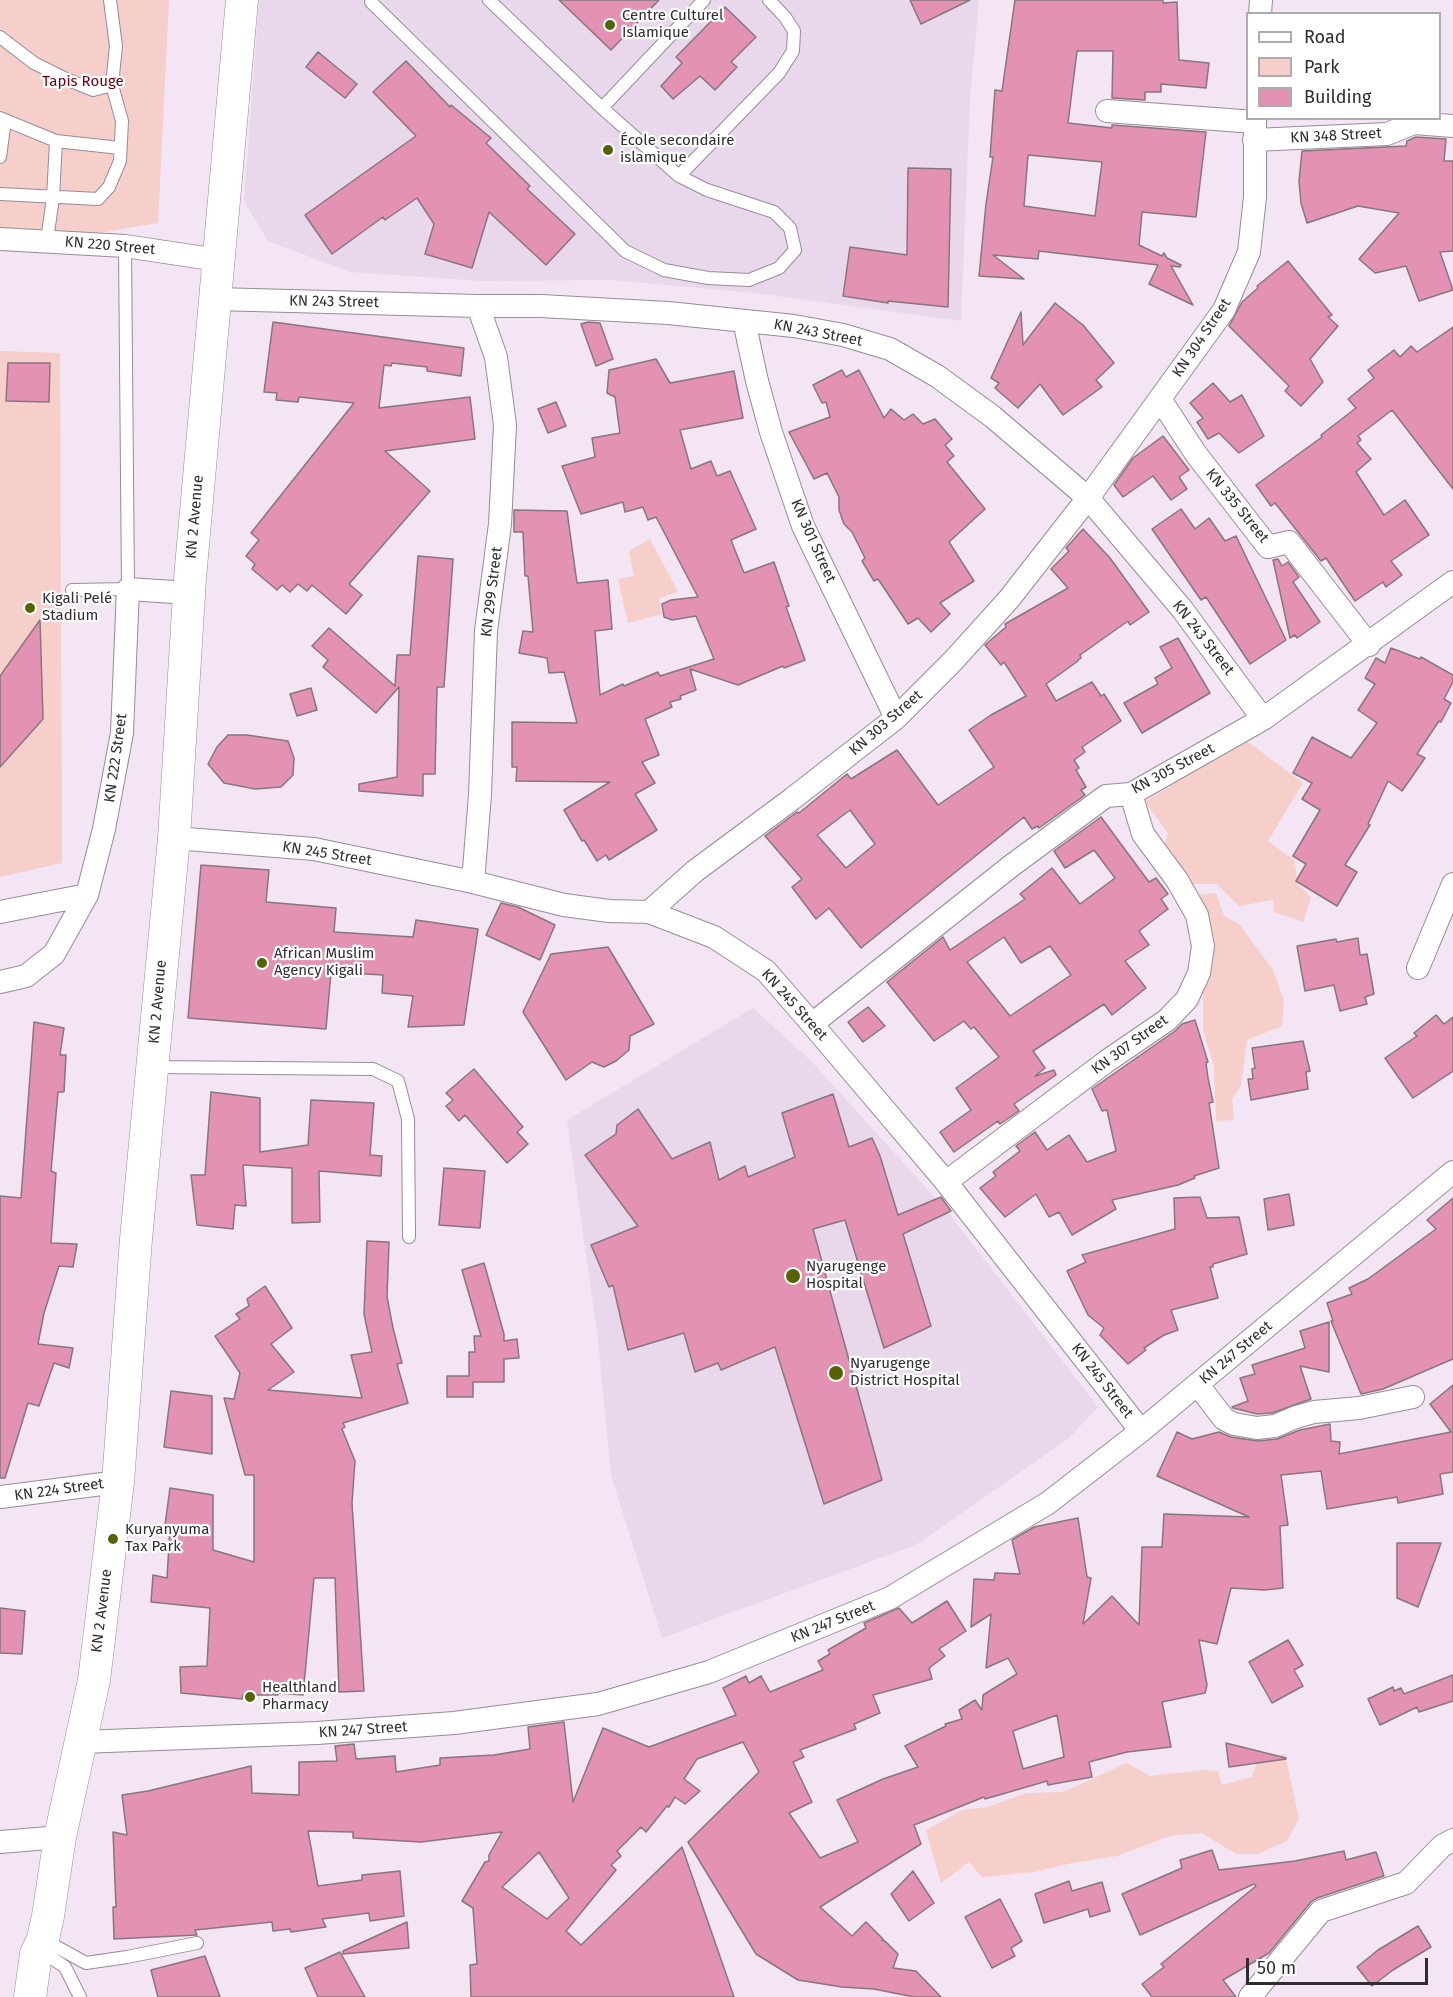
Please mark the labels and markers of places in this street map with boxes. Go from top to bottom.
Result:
place label: Centre Culturel Islamique [622,7,723,42]
marker: Centre Culturel Islamique [603,18,617,32]
place label: École secondaire islamique [620,132,734,167]
marker: École secondaire islamique [601,143,615,157]
place label: Kigali Pelé Stadium [42,590,112,625]
marker: Kigali Pelé Stadium [23,601,37,615]
place label: African Muslim Agency Kigali [274,945,374,980]
marker: African Muslim Agency Kigali [255,956,269,970]
place label: Nyarugenge Hospital [806,1258,886,1293]
marker: Nyarugenge Hospital [784,1267,802,1285]
place label: Nyarugenge District Hospital [850,1355,960,1390]
marker: Nyarugenge District Hospital [827,1364,845,1382]
place label: Kuryanyuma Tax Park [125,1521,209,1556]
marker: Kuryanyuma Tax Park [106,1532,120,1546]
place label: Healthland Pharmacy [262,1679,337,1714]
marker: Healthland Pharmacy [243,1690,257,1704]

